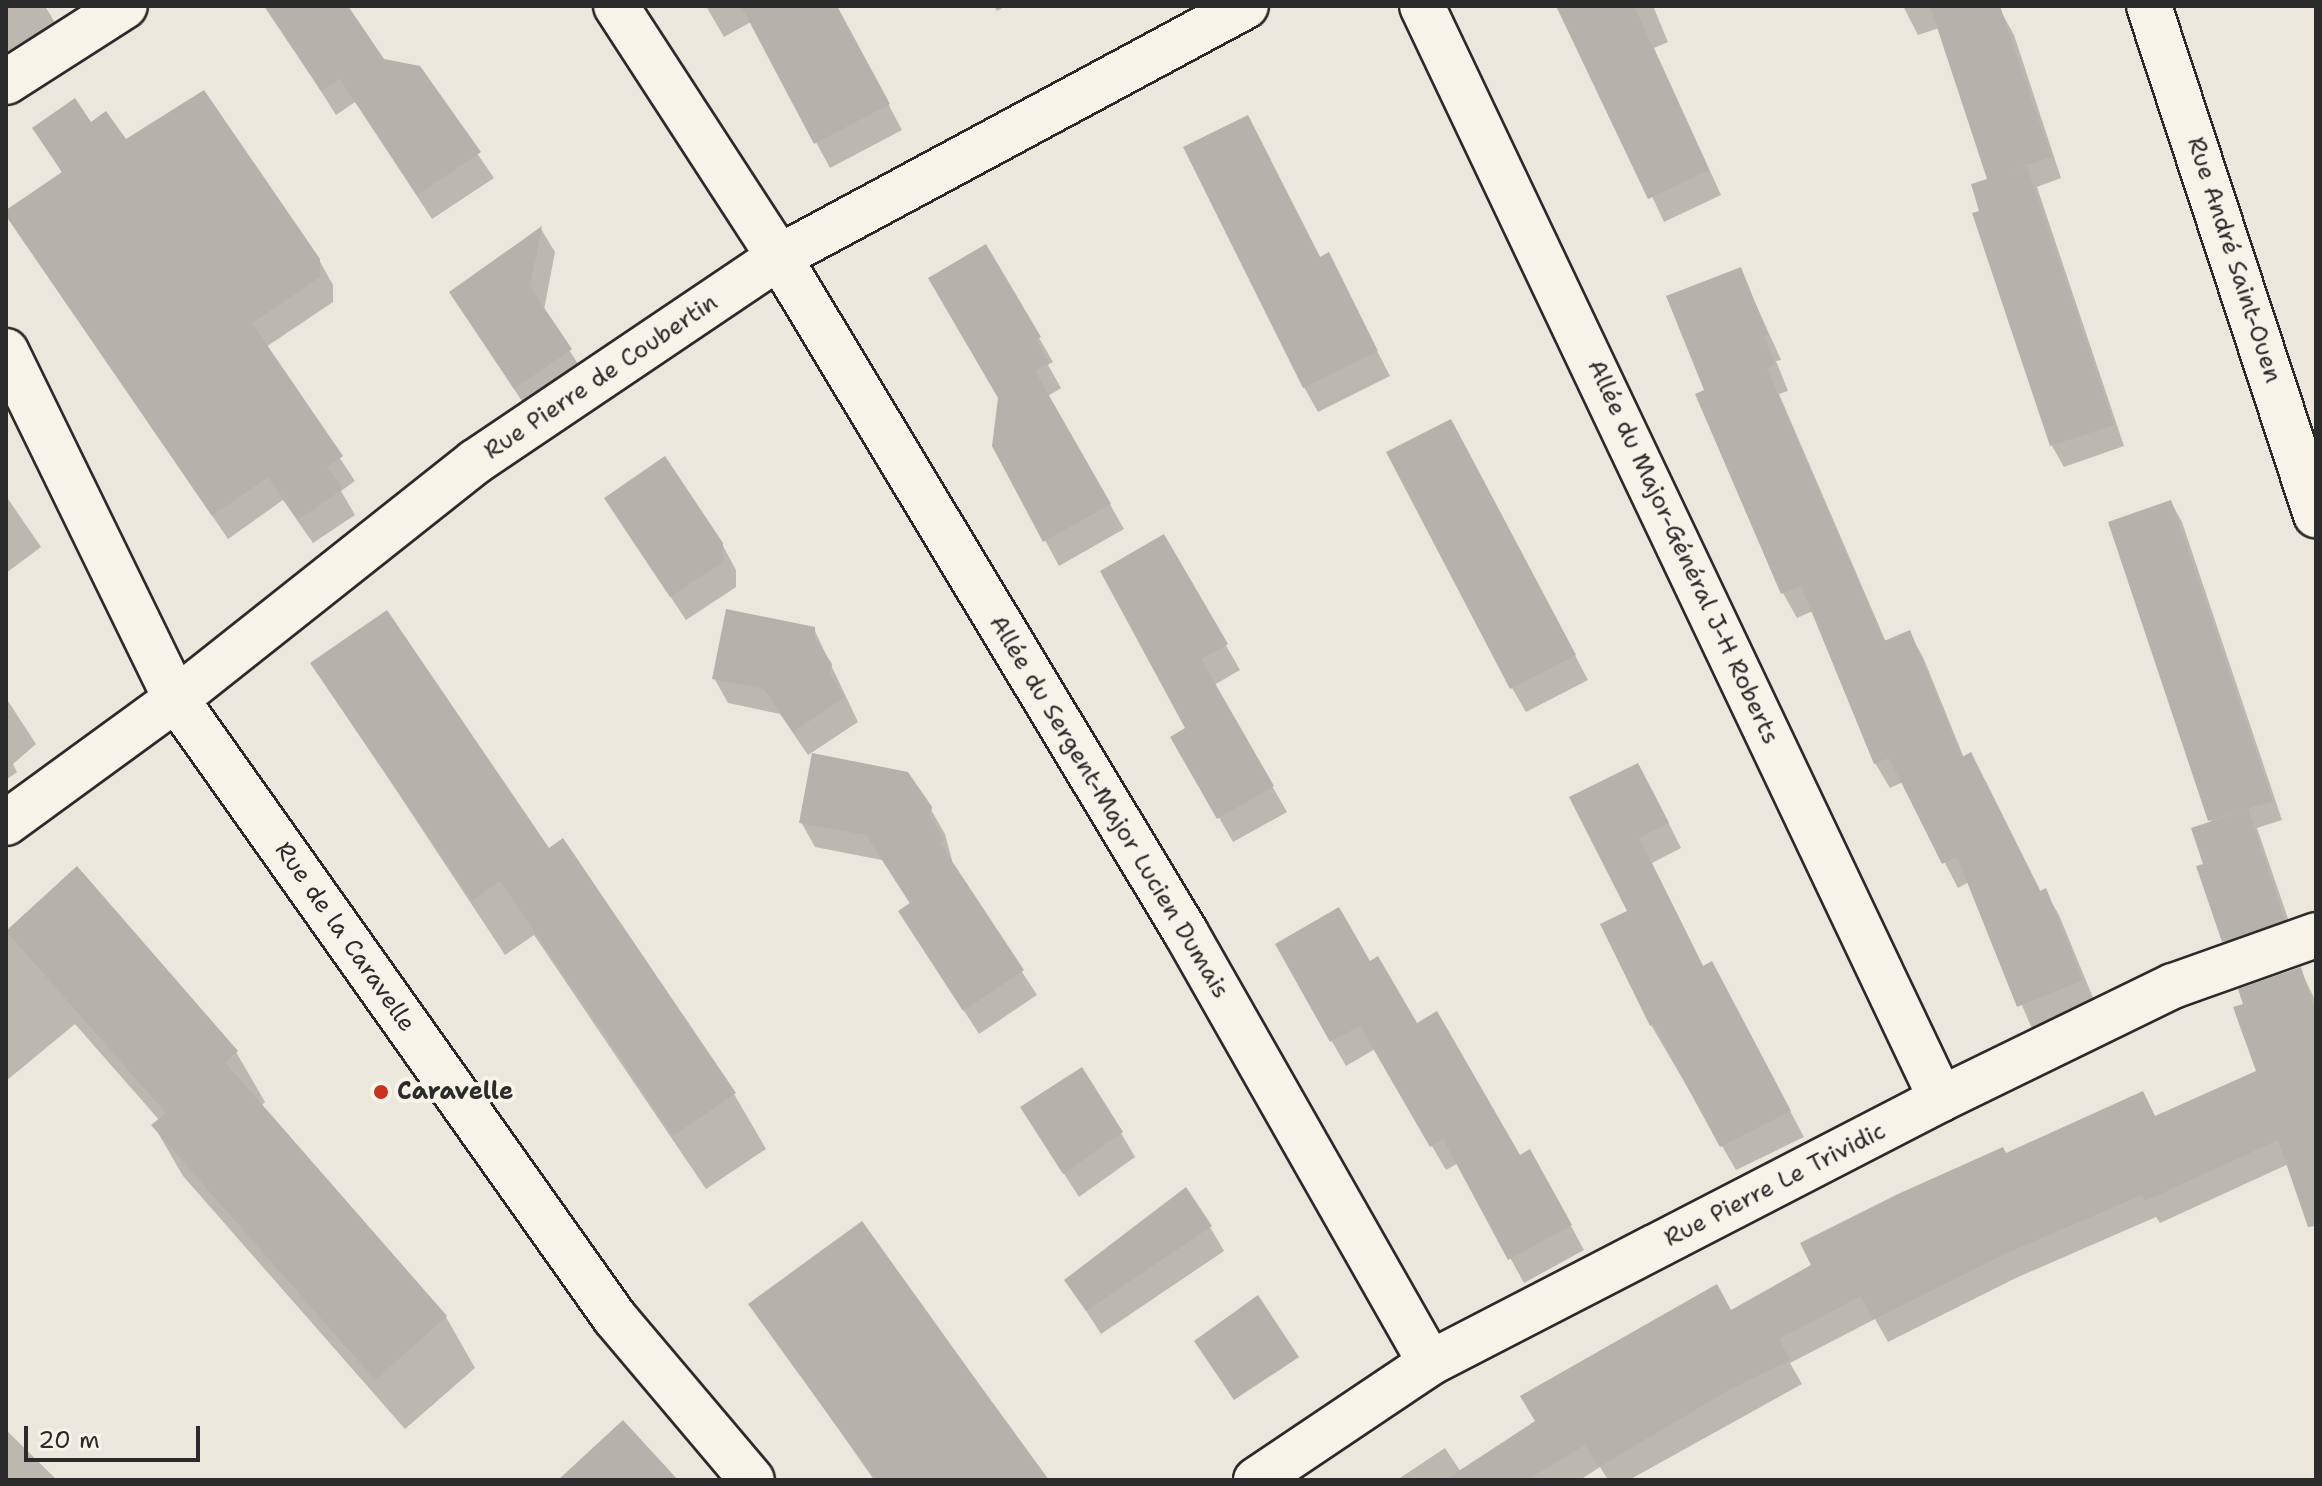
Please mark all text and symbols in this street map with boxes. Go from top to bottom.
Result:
street label: Rue André Saint-Ouen [2181,134,2287,386]
street label: Rue Pierre de Coubertin [479,288,723,466]
street label: Allée du Major-Général J-H Roberts [1581,355,1785,749]
street label: Allée du Sergent-Major Lucien Dumais [983,610,1235,1004]
street label: Rue de la Caravelle [269,837,421,1037]
place label: Caravelle [397,1078,513,1106]
marker: Caravelle [372,1083,390,1101]
street label: Rue Pierre Le Trividic [1660,1117,1890,1253]
scale bar [28,1410,204,1460]
text: 20 m [38,1424,100,1456]

